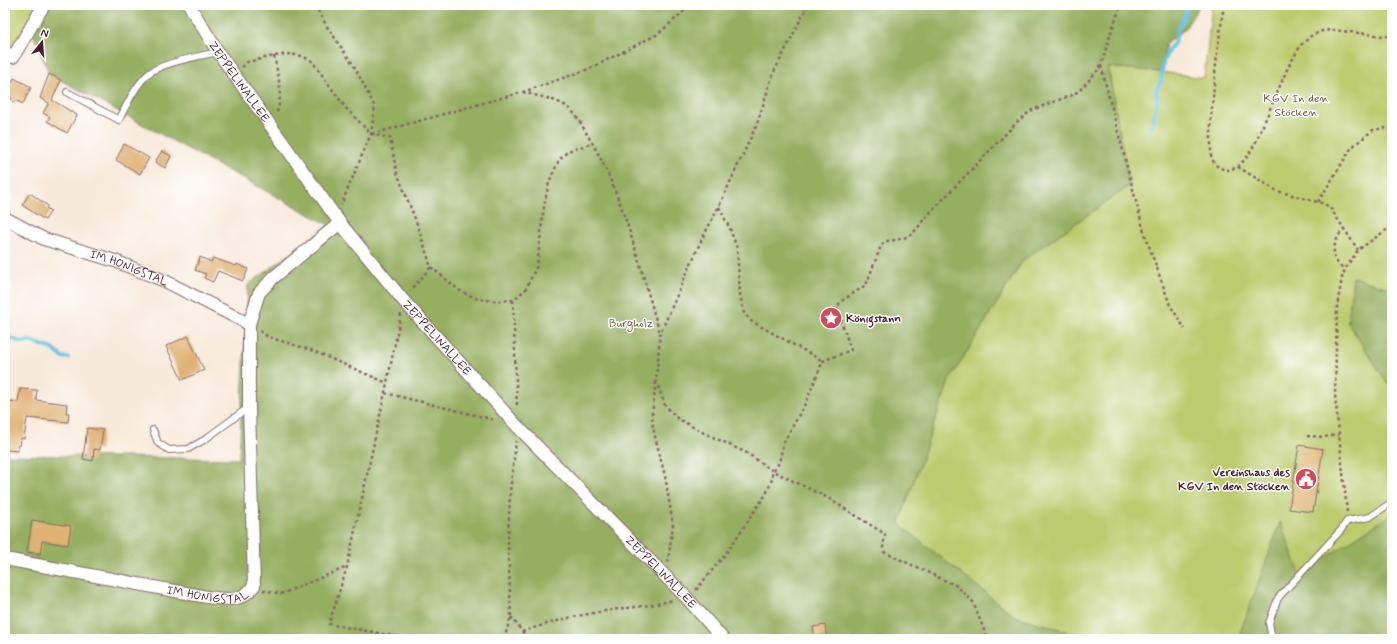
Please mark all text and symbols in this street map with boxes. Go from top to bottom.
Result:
north arrow [22,22,62,62]
text: N [39,26,50,41]
street label: ZEPPELINALLEE [204,38,273,126]
park label: KGV In den Stöcken [1263,91,1329,121]
street label: IM HONIGSTAL [88,247,171,291]
street label: ZEPPELINALLEE [398,297,475,379]
place icon: Königstann [818,305,844,331]
place label: Königstann [846,311,901,328]
park label: Burgholz [609,316,654,332]
place label: Vereinshaus des KGV In den Stöcken [1178,465,1291,495]
public building icon: Vereinshaus des KGV In den Stöcken [1293,466,1319,492]
street label: ZEPPELINALLEE [621,532,700,612]
street label: IM HONIGSTAL [165,583,252,608]

